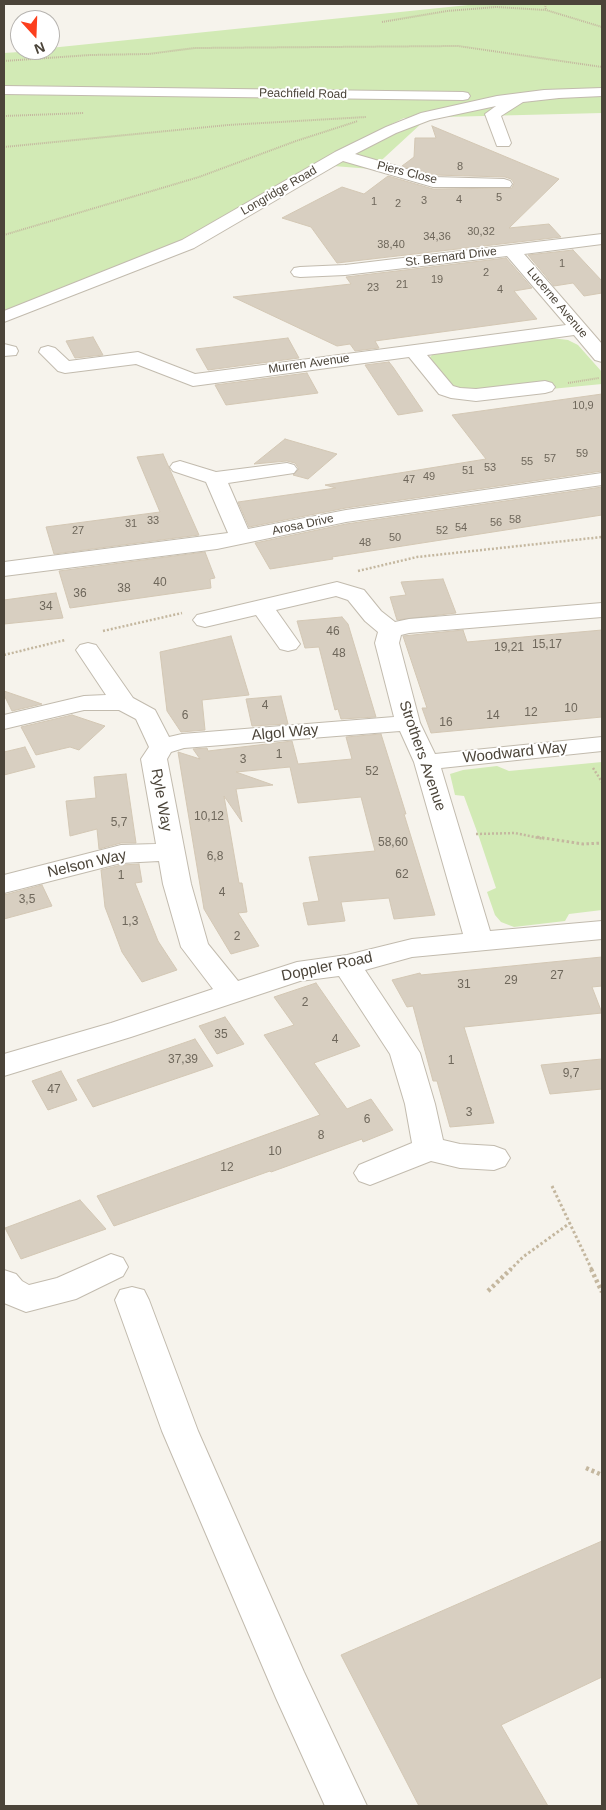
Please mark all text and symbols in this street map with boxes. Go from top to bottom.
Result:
north arrow [10,10,60,60]
text: N [32,39,47,57]
street label: Peachfield Road [259,86,347,102]
street label: Piers Close [375,159,439,187]
house number: 8 [457,160,463,174]
street label: Longridge Road [238,163,320,219]
house number: 5 [496,191,502,205]
house number: 4 [456,193,462,207]
house number: 3 [421,194,427,208]
house number: 1 [371,195,377,209]
house number: 2 [395,197,401,211]
house number: 30,32 [467,225,495,239]
house number: 34,36 [423,230,451,244]
house number: 38,40 [377,238,405,252]
street label: St. Bernard Drive [404,244,498,270]
house number: 1 [559,257,565,271]
street label: Lucerne Avenue [523,265,591,341]
house number: 2 [483,266,489,280]
house number: 19 [431,273,443,287]
house number: 21 [396,278,408,292]
house number: 23 [367,281,379,295]
house number: 4 [497,283,503,297]
street label: Murren Avenue [267,351,351,377]
house number: 10,9 [572,399,594,413]
house number: 59 [576,447,588,461]
house number: 57 [544,452,556,466]
house number: 55 [521,455,533,469]
house number: 53 [484,461,496,475]
house number: 51 [462,464,474,478]
house number: 49 [423,470,435,484]
house number: 47 [403,473,415,487]
street label: Arosa Drive [271,511,335,539]
house number: 58 [509,513,521,527]
house number: 33 [147,514,159,528]
house number: 56 [490,516,502,530]
house number: 31 [125,517,137,531]
house number: 54 [455,521,467,535]
house number: 27 [72,524,84,538]
house number: 52 [436,524,448,538]
house number: 50 [389,531,401,545]
house number: 48 [359,536,371,550]
house number: 40 [153,576,167,590]
house number: 38 [117,582,131,596]
house number: 36 [73,587,87,601]
house number: 34 [39,600,53,614]
house number: 46 [326,625,340,639]
house number: 15,17 [532,638,562,652]
house number: 19,21 [494,641,524,655]
house number: 48 [332,647,346,661]
street label: Strothers Avenue [395,698,449,814]
house number: 4 [262,699,268,713]
house number: 10 [564,702,578,716]
house number: 12 [524,706,538,720]
house number: 6 [182,709,188,723]
house number: 14 [486,709,500,723]
house number: 16 [439,716,453,730]
street label: Algol Way [251,721,319,745]
street label: Woodward Way [462,739,568,767]
house number: 1 [276,748,282,762]
house number: 3 [240,753,246,767]
house number: 52 [365,765,379,779]
street label: Ryle Way [147,767,175,833]
house number: 10,12 [194,810,224,824]
house number: 5,7 [111,816,127,830]
house number: 58,60 [378,836,408,850]
street label: Nelson Way [46,846,128,882]
house number: 6,8 [207,850,223,864]
house number: 62 [395,868,409,882]
house number: 1 [118,869,124,883]
house number: 4 [219,886,225,900]
house number: 3,5 [19,893,35,907]
house number: 1,3 [122,915,138,929]
house number: 2 [234,930,240,944]
street label: Doppler Road [280,949,374,985]
house number: 27 [550,969,564,983]
house number: 29 [504,974,518,988]
house number: 31 [457,978,471,992]
house number: 2 [302,996,308,1010]
house number: 35 [214,1028,228,1042]
house number: 4 [332,1033,338,1047]
house number: 37,39 [168,1053,198,1067]
house number: 1 [448,1054,454,1068]
house number: 9,7 [563,1067,579,1081]
house number: 47 [47,1083,61,1097]
house number: 3 [466,1106,472,1120]
house number: 6 [364,1113,370,1127]
house number: 8 [318,1129,324,1143]
house number: 10 [268,1145,282,1159]
house number: 12 [220,1161,234,1175]

